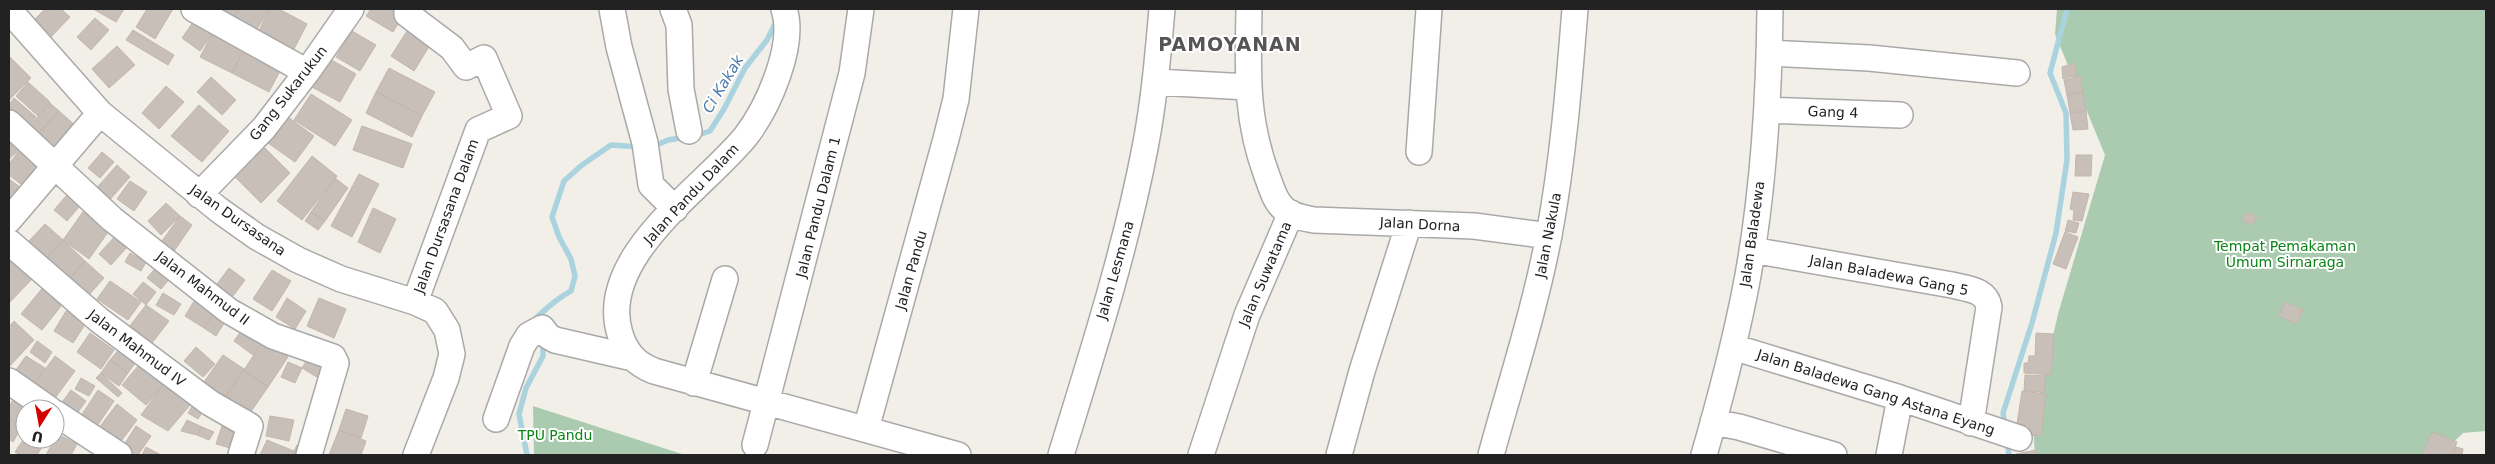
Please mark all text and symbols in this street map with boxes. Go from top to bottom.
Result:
district label: PAMOYANAN [1158,33,1302,55]
street label: Gang Sukarukun [246,42,330,144]
water label: Ci Kakak [699,51,748,116]
street label: Gang 4 [1807,103,1859,121]
street label: Jalan Pandu Dalam 1 [792,135,843,280]
street label: Jalan Dursasana Dalam [410,137,481,296]
street label: Jalan Pandu Dalam [640,140,742,248]
street label: Jalan Dursasana [186,180,289,259]
street label: Jalan Baladewa [1737,180,1767,289]
street label: Jalan Nakula [1532,191,1564,280]
street label: Jalan Dorna [1378,214,1461,234]
street label: Jalan Lesmana [1093,219,1137,322]
street label: Jalan Suwatama [1235,219,1294,330]
street label: Jalan Pandu [892,229,930,312]
park label: Tempat Pemakaman Umum Sirnaraga [2213,238,2356,270]
street label: Jalan Mahmud II [153,247,253,328]
street label: Jalan Baladewa Gang 5 [1807,252,1970,298]
street label: Jalan Mahmud IV [84,306,189,390]
street label: Jalan Baladewa Gang Astana Eyang [1754,346,1997,438]
north arrow [15,399,65,449]
park label: TPU Pandu [517,427,592,443]
text: U [30,428,45,446]

